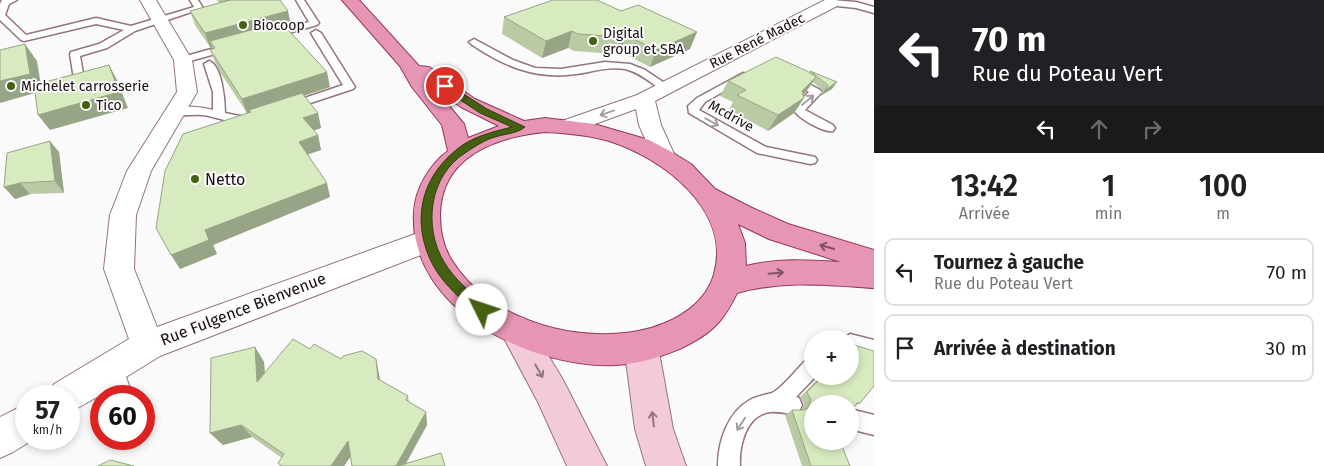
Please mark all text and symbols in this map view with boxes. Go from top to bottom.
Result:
street label: Rue René Madec [707,10,808,72]
place label: Biocoop [253,17,305,34]
text: 70 m [972,18,1046,60]
marker: Biocoop [237,19,249,31]
icon: left [889,20,954,85]
place label: Digital group et SBA [603,25,684,58]
marker: Digital group et SBA [587,35,599,47]
text: Rue du Poteau Vert [972,60,1163,87]
pin [424,65,466,107]
icon: arrive [431,72,459,100]
place label: Michelet carrosserie [21,78,149,95]
marker: Michelet carrosserie [5,80,17,92]
one-way arrow [801,95,814,106]
place label: Tico [96,97,122,114]
street label: Mcdrive [705,97,757,135]
marker: Tico [80,99,92,111]
one-way arrow [599,108,615,118]
icon: left [1032,115,1060,143]
icon: ahead [1085,115,1113,143]
icon: right [1138,115,1166,143]
one-way arrow [704,118,718,128]
text: 13:42 [951,168,1018,204]
text: 1 [1102,168,1115,204]
text: 100 [1199,168,1247,204]
place label: Netto [205,170,245,189]
marker: Netto [189,173,201,185]
text: Arrivée [959,204,1010,223]
text: min [1095,204,1122,223]
text: m [1216,204,1230,223]
one-way arrow [820,242,836,252]
text: Tournez à gauche [934,251,1084,274]
icon: left [891,258,919,286]
text: 70 m [1267,261,1307,284]
one-way arrow [767,268,783,278]
street label: Rue Fulgence Bienvenue [158,269,328,349]
text: Rue du Poteau Vert [934,274,1073,293]
position arrow [455,283,507,335]
map controls [804,330,859,450]
button: + [804,330,859,385]
icon: arrive [891,334,919,362]
text: Arrivée à destination [934,337,1116,360]
text: 30 m [1266,337,1307,360]
one-way arrow [534,364,544,378]
speed limit sign: 60 [90,385,155,450]
button: − [804,395,859,450]
text: 57 [35,396,60,426]
one-way arrow [648,412,658,428]
one-way arrow [736,416,746,430]
text: km/h [33,423,62,437]

